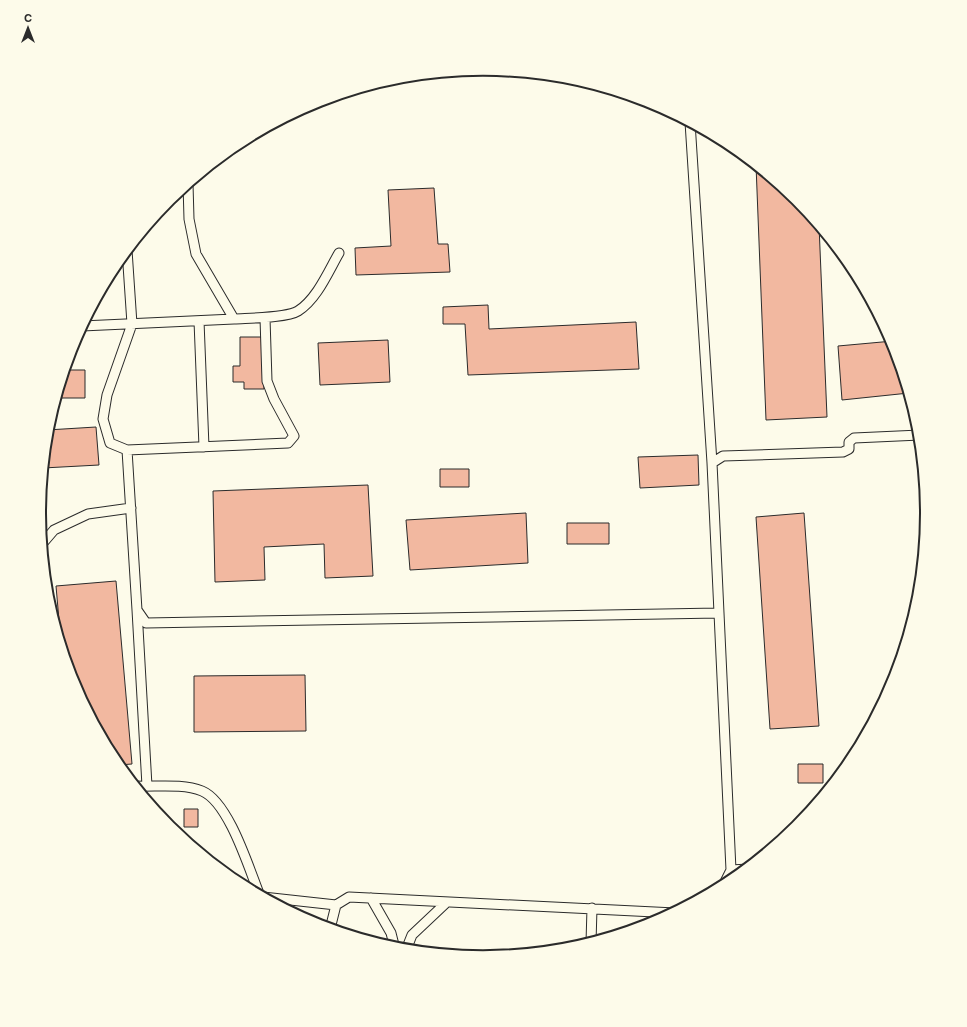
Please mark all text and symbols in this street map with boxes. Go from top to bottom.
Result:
north arrow [8,8,48,48]
text: С [24,11,32,25]

